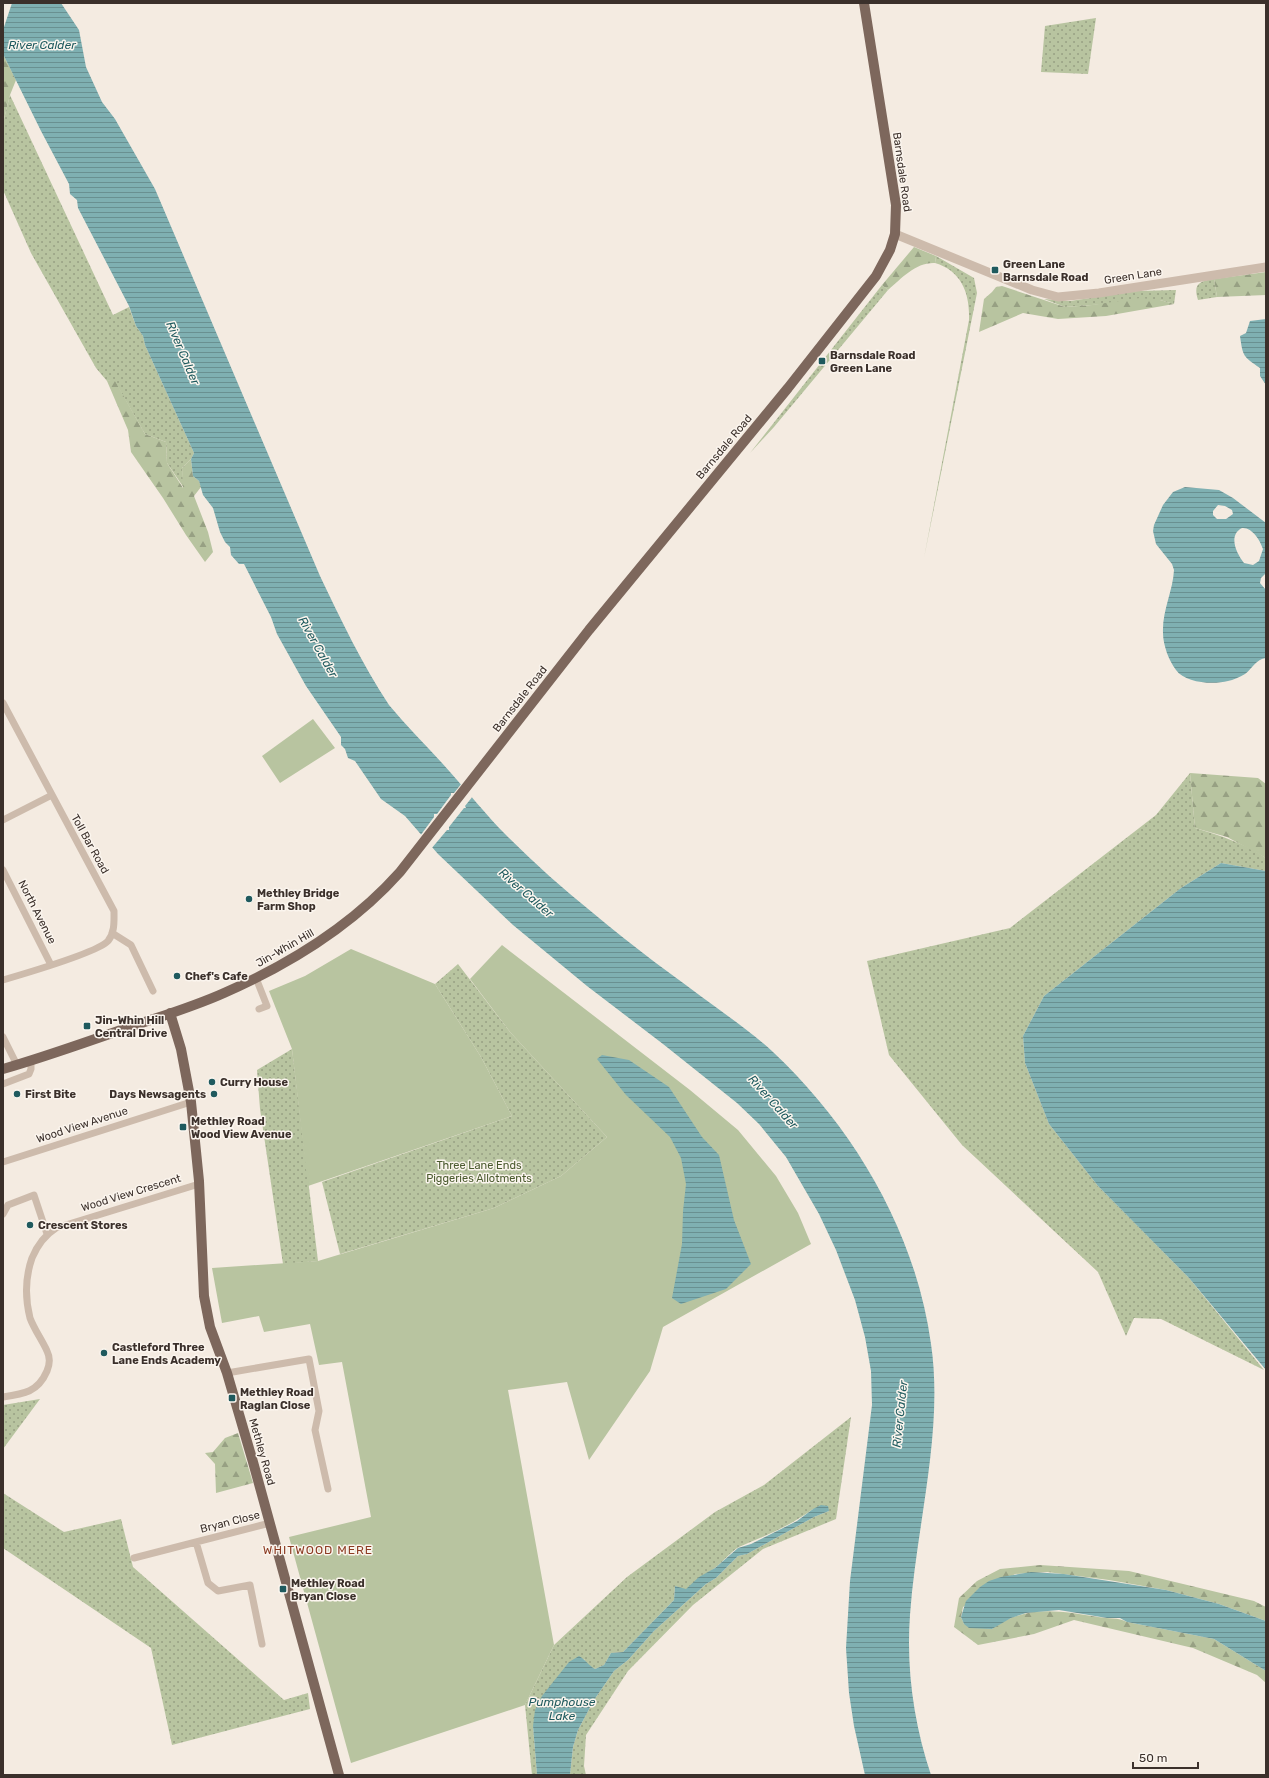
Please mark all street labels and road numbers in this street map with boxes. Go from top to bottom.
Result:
street label: Barnsdale Road [890,131,914,213]
street label: Green Lane [1103,265,1163,287]
street label: Barnsdale Road [693,412,755,482]
street label: Barnsdale Road [490,663,550,735]
street label: Toll Bar Road [68,812,112,876]
street label: North Avenue [15,878,59,946]
street label: Jin-Whin Hill [254,926,316,970]
street label: Wood View Avenue [35,1104,129,1146]
street label: Wood View Crescent [80,1171,183,1214]
street label: Methley Road [246,1417,278,1487]
street label: Bryan Close [199,1508,261,1536]

